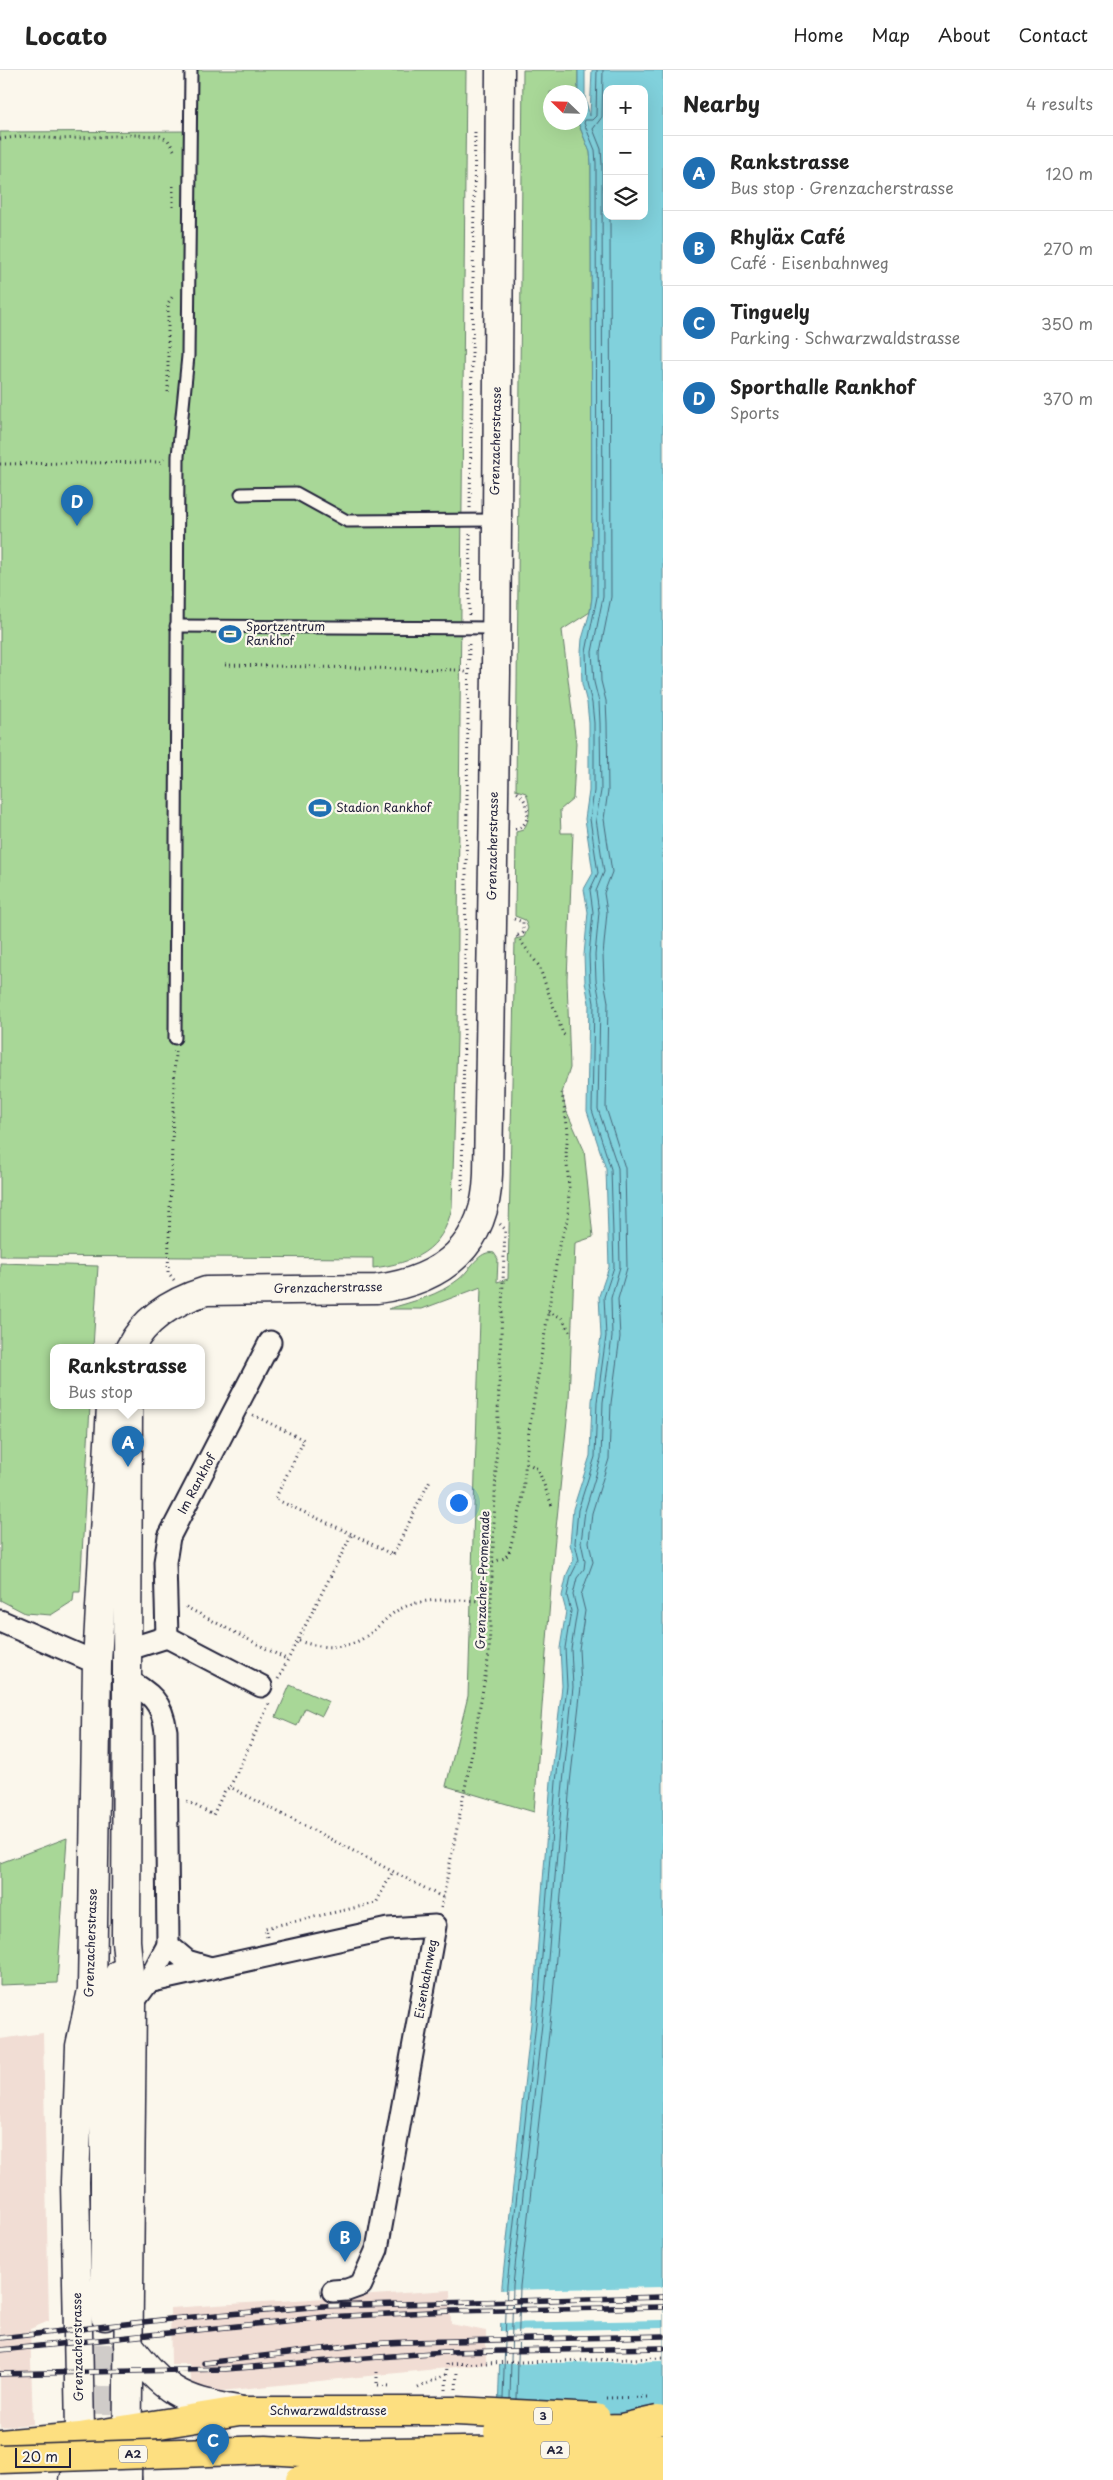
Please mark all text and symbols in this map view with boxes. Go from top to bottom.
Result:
text: Locato [25,17,107,53]
text: Home [793,21,843,48]
text: Map [871,21,910,48]
text: About [938,21,990,48]
text: Contact [1018,21,1088,48]
north arrow [543,85,588,130]
map controls [603,85,648,220]
button: + [603,85,648,130]
text: Nearby [683,87,760,119]
text: 4 results [1026,91,1093,115]
button: − [603,130,648,175]
text: Rankstrasse [730,147,849,175]
text: A [693,161,705,185]
text: 120 m [1046,161,1093,185]
button: layers [603,175,648,220]
text: Bus stop · Grenzacherstrasse [730,175,954,199]
text: Rhyläx Café [730,222,845,250]
text: B [694,236,704,260]
text: 270 m [1043,236,1093,260]
text: Café · Eisenbahnweg [730,250,889,274]
text: Tinguely [730,297,810,325]
text: C [693,311,705,335]
text: 350 m [1041,311,1093,335]
text: Parking · Schwarzwaldstrasse [730,325,960,349]
text: Sporthalle Rankhof [730,372,915,400]
street label: Grenzacherstrasse [485,386,505,496]
text: D [693,386,705,410]
text: 370 m [1043,386,1093,410]
text: Sports [730,400,779,424]
pin: D [61,485,93,526]
place label: Sportzentrum Rankhof [246,617,325,649]
sports icon: Sportzentrum Rankhof [217,621,243,647]
street label: Grenzacherstrasse [482,791,502,901]
sports icon: Stadion Rankhof [307,795,333,821]
place label: Stadion Rankhof [336,798,433,816]
street label: Grenzacherstrasse [273,1277,383,1297]
popup [50,1344,205,1409]
text: Rankstrasse [68,1351,187,1379]
text: Bus stop [68,1379,133,1403]
pin: A [112,1426,144,1467]
street label: Im Rankhof [173,1449,220,1517]
your location [446,1490,472,1516]
street label: Grenzacher-Promenade [471,1510,493,1650]
street label: Grenzacherstrasse [79,1888,101,1998]
street label: Eisenbahnweg [409,1938,441,2020]
pin: B [329,2221,361,2262]
street label: Grenzacherstrasse [67,2292,87,2402]
street label: Schwarzwaldstrasse [269,2401,387,2419]
road number: 3 [534,2408,552,2424]
pin: C [197,2424,229,2465]
road number: A2 [541,2442,569,2458]
scale bar [15,2445,71,2468]
text: 20 m [22,2446,58,2467]
road number: A2 [119,2446,147,2462]

